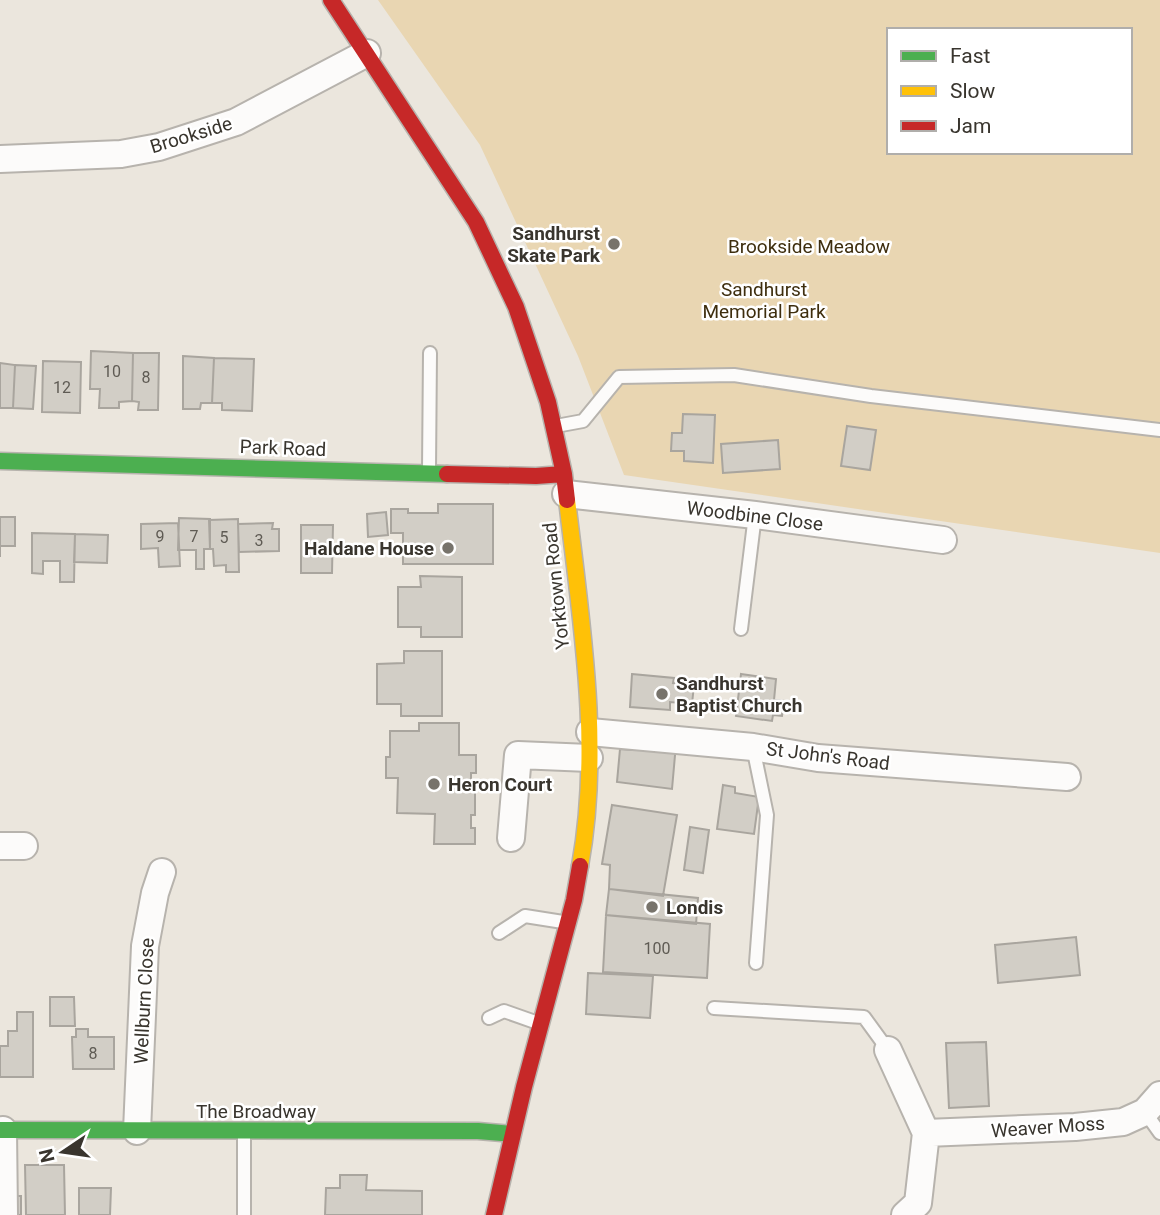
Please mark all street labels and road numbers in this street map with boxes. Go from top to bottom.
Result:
street label: Brookside [147,112,235,158]
street label: Park Road [239,435,327,461]
street label: Woodbine Close [685,496,825,536]
street label: Yorktown Road [538,521,574,651]
street label: St John's Road [765,737,891,775]
street label: Wellburn Close [129,937,159,1065]
street label: The Broadway [196,1100,316,1123]
street label: Weaver Moss [990,1112,1106,1142]

